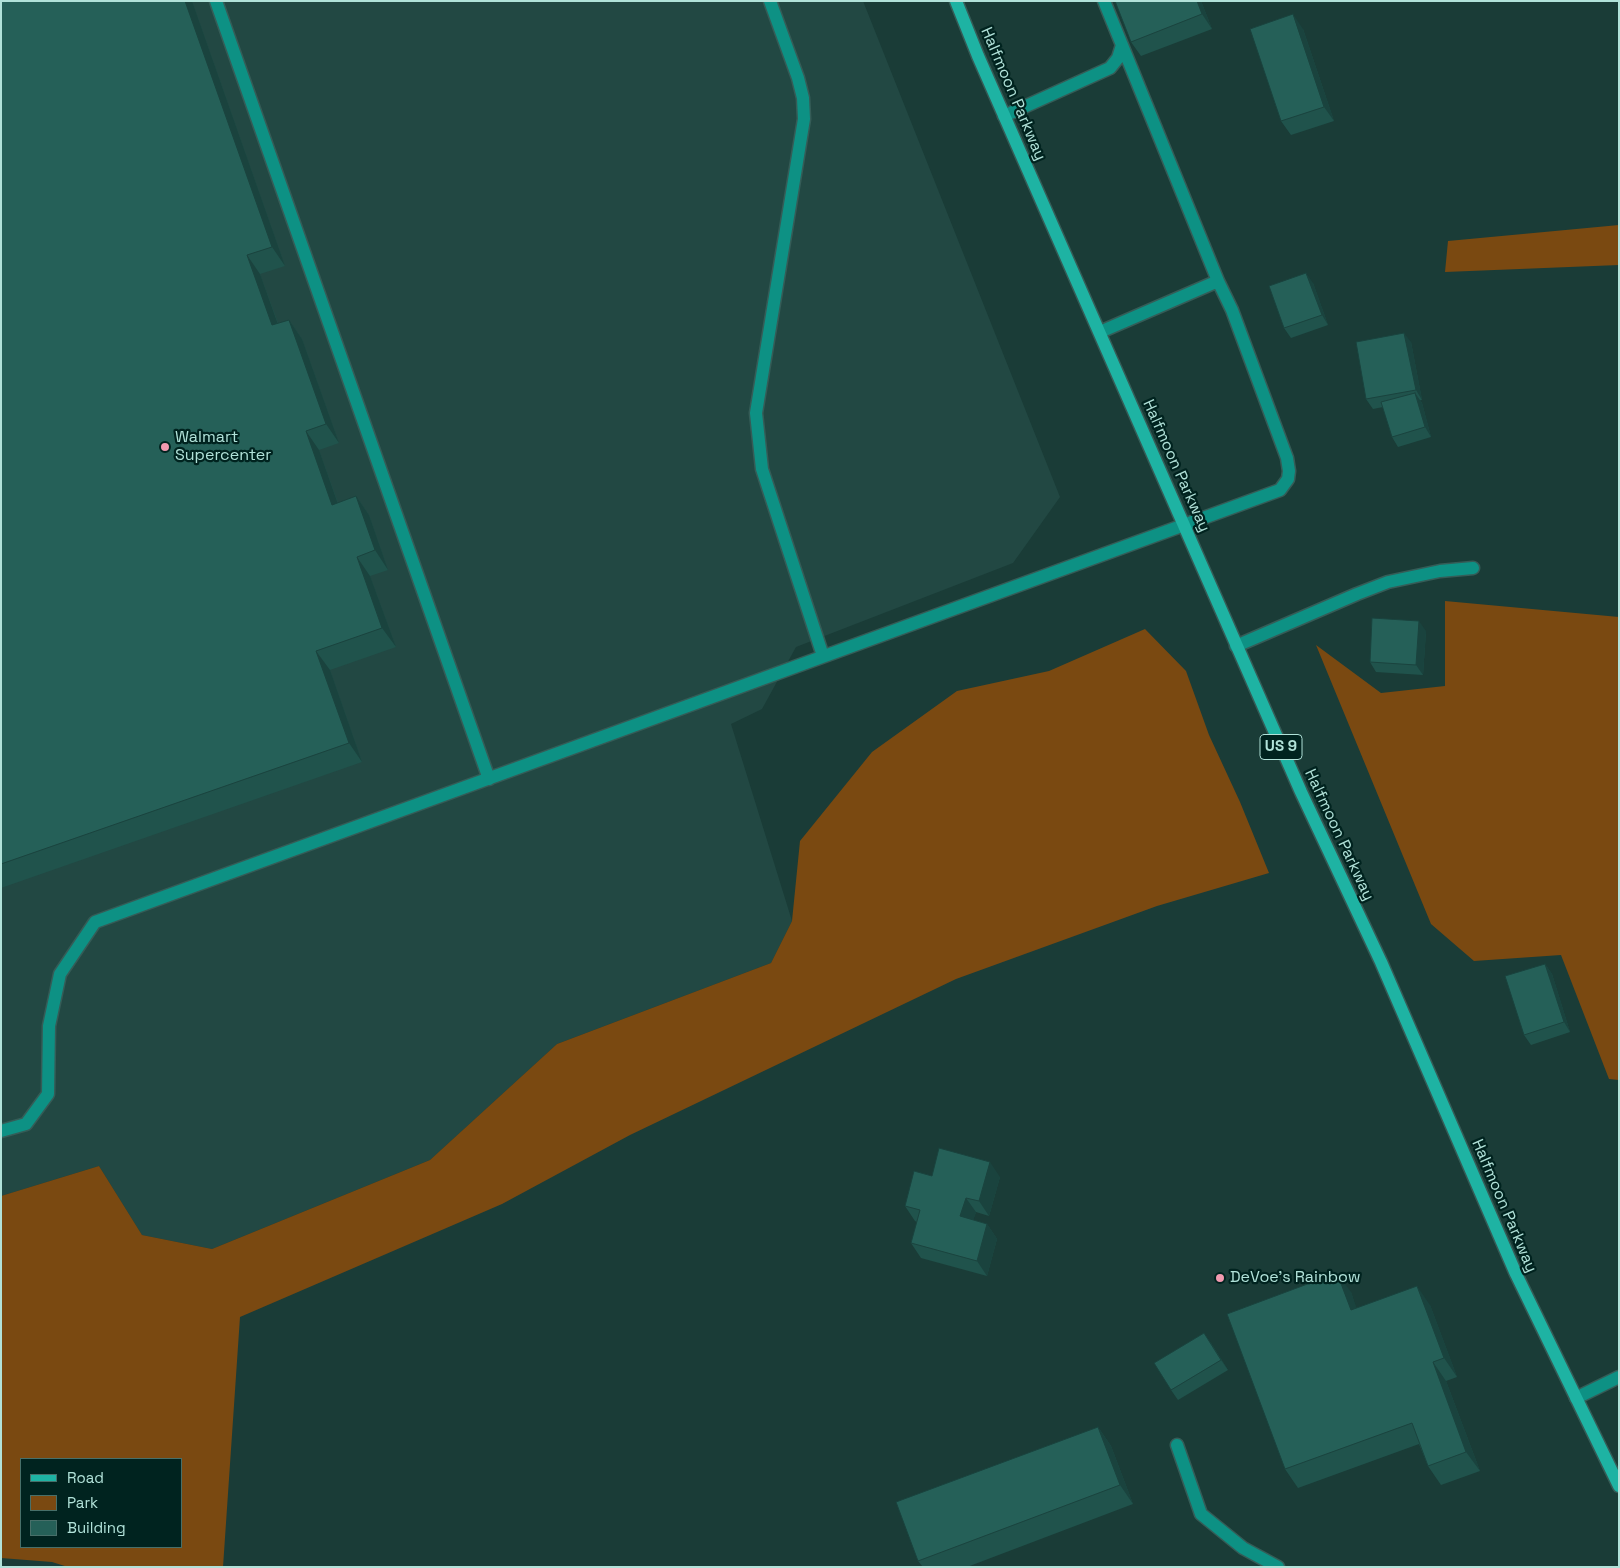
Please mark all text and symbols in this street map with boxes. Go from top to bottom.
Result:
street label: Halfmoon Parkway [976,24,1050,164]
street label: Halfmoon Parkway [1138,397,1214,535]
place label: Walmart Supercenter [175,428,271,466]
marker: Walmart Supercenter [159,441,171,453]
road number: US 9 [1260,734,1302,760]
street label: Halfmoon Parkway [1300,766,1378,904]
street label: Halfmoon Parkway [1467,1136,1541,1276]
place label: DeVoe's Rainbow [1230,1268,1361,1288]
marker: DeVoe's Rainbow [1214,1272,1226,1284]
legend [20,1458,182,1548]
text: Road [67,1468,104,1487]
text: Park [67,1493,98,1512]
text: Building [67,1518,126,1537]

